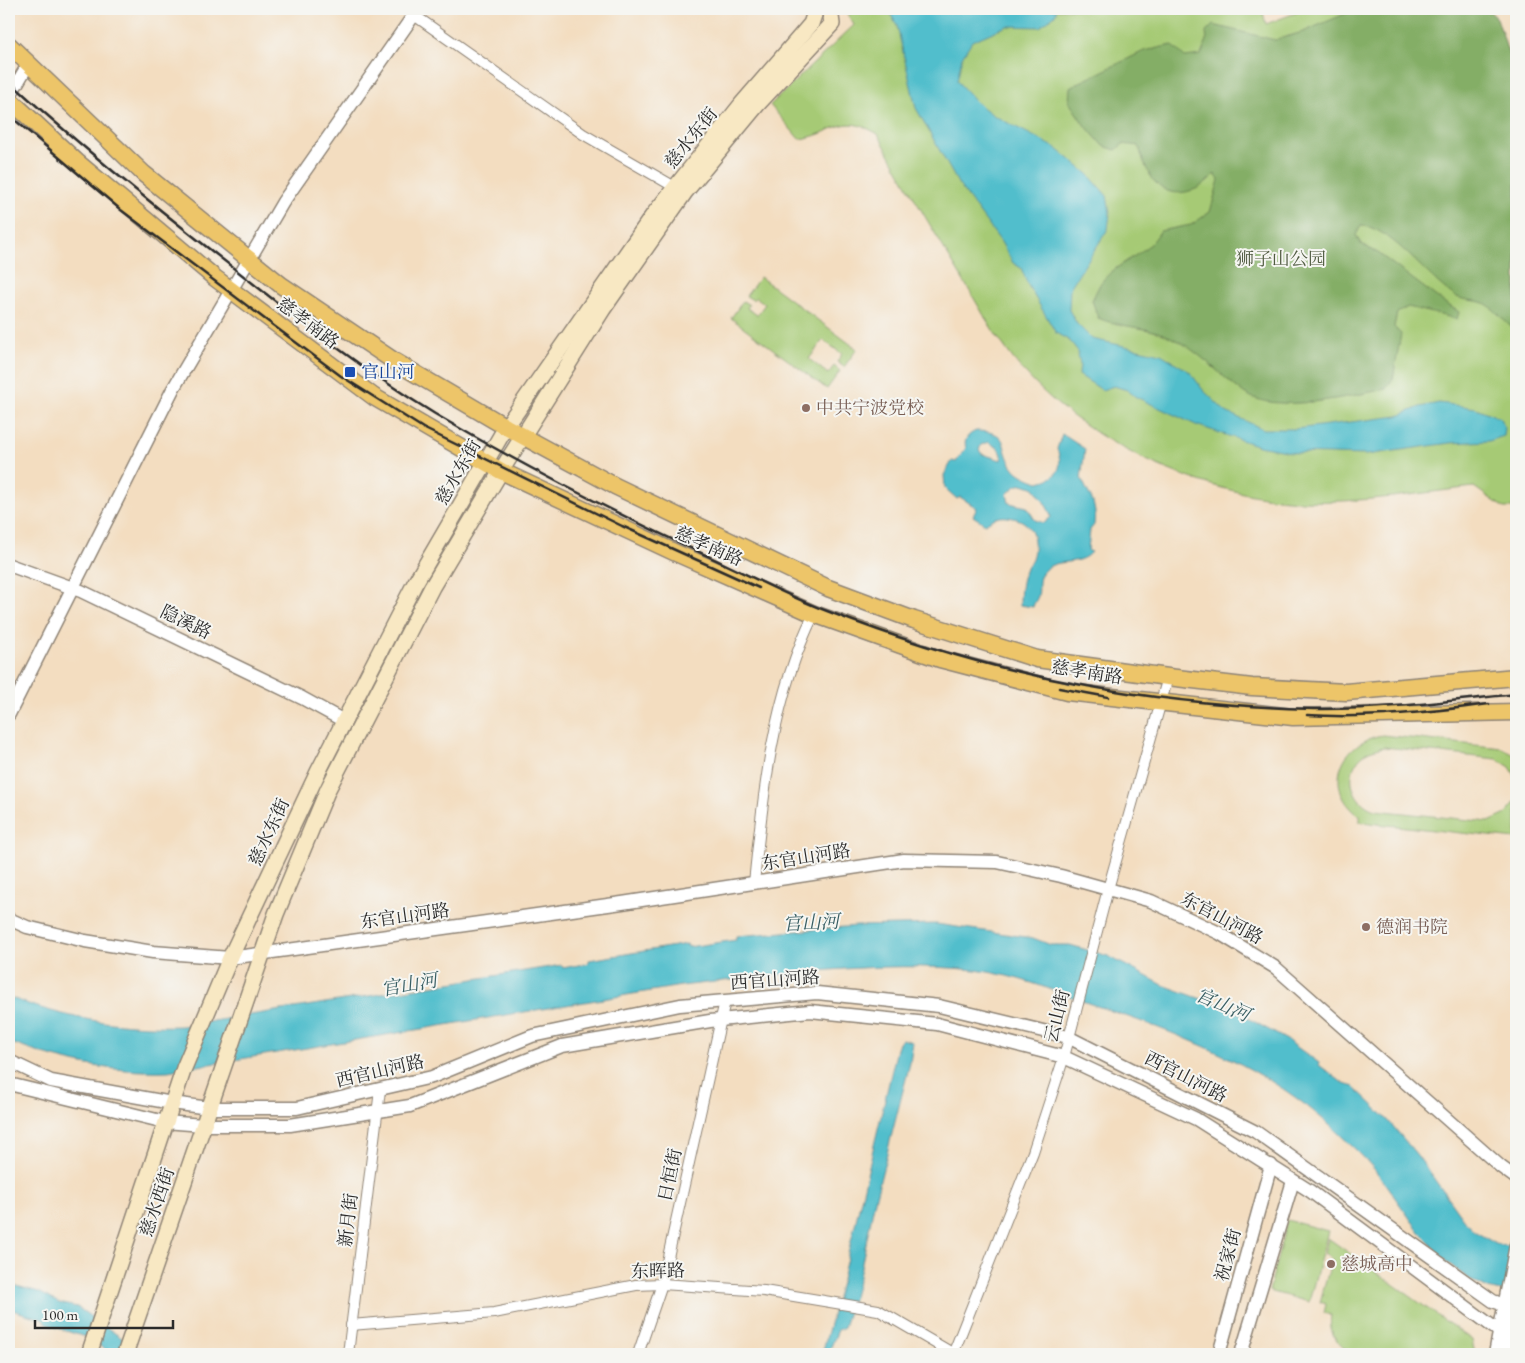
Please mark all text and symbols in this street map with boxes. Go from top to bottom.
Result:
street label: 慈水东街 [659,102,722,173]
park label: 狮子山公园 [1236,247,1326,270]
street label: 慈孝南路 [273,292,344,353]
place label: 官山河 [361,360,415,383]
marker: 官山河 [343,365,357,379]
place label: 中共宁波党校 [816,396,924,419]
marker: 中共宁波党校 [800,402,812,414]
street label: 慈水东街 [430,435,486,509]
street label: 慈孝南路 [672,520,747,571]
street label: 隐溪路 [157,599,216,644]
street label: 慈孝南路 [1050,655,1124,688]
street label: 慈水东街 [243,794,294,869]
street label: 东官山河路 [760,838,852,875]
street label: 东官山河路 [1177,886,1267,949]
street label: 东官山河路 [359,898,451,933]
water label: 官山河 [782,908,843,936]
place label: 德润书院 [1376,915,1448,938]
marker: 德润书院 [1360,921,1372,933]
street label: 西官山河路 [729,965,821,994]
water label: 官山河 [379,967,442,1002]
water label: 官山河 [1192,982,1257,1028]
street label: 云山街 [1039,987,1074,1045]
street label: 西官山河路 [1141,1046,1232,1107]
street label: 西官山河路 [333,1049,426,1092]
street label: 日恒街 [653,1146,686,1204]
street label: 慈水西街 [134,1164,179,1240]
street label: 新月街 [333,1192,362,1248]
street label: 祝家街 [1209,1226,1246,1284]
place label: 慈城高中 [1341,1252,1413,1275]
marker: 慈城高中 [1325,1258,1337,1270]
street label: 东晖路 [631,1259,685,1282]
scale bar [35,1298,172,1330]
text: 100 m [42,1305,79,1324]

